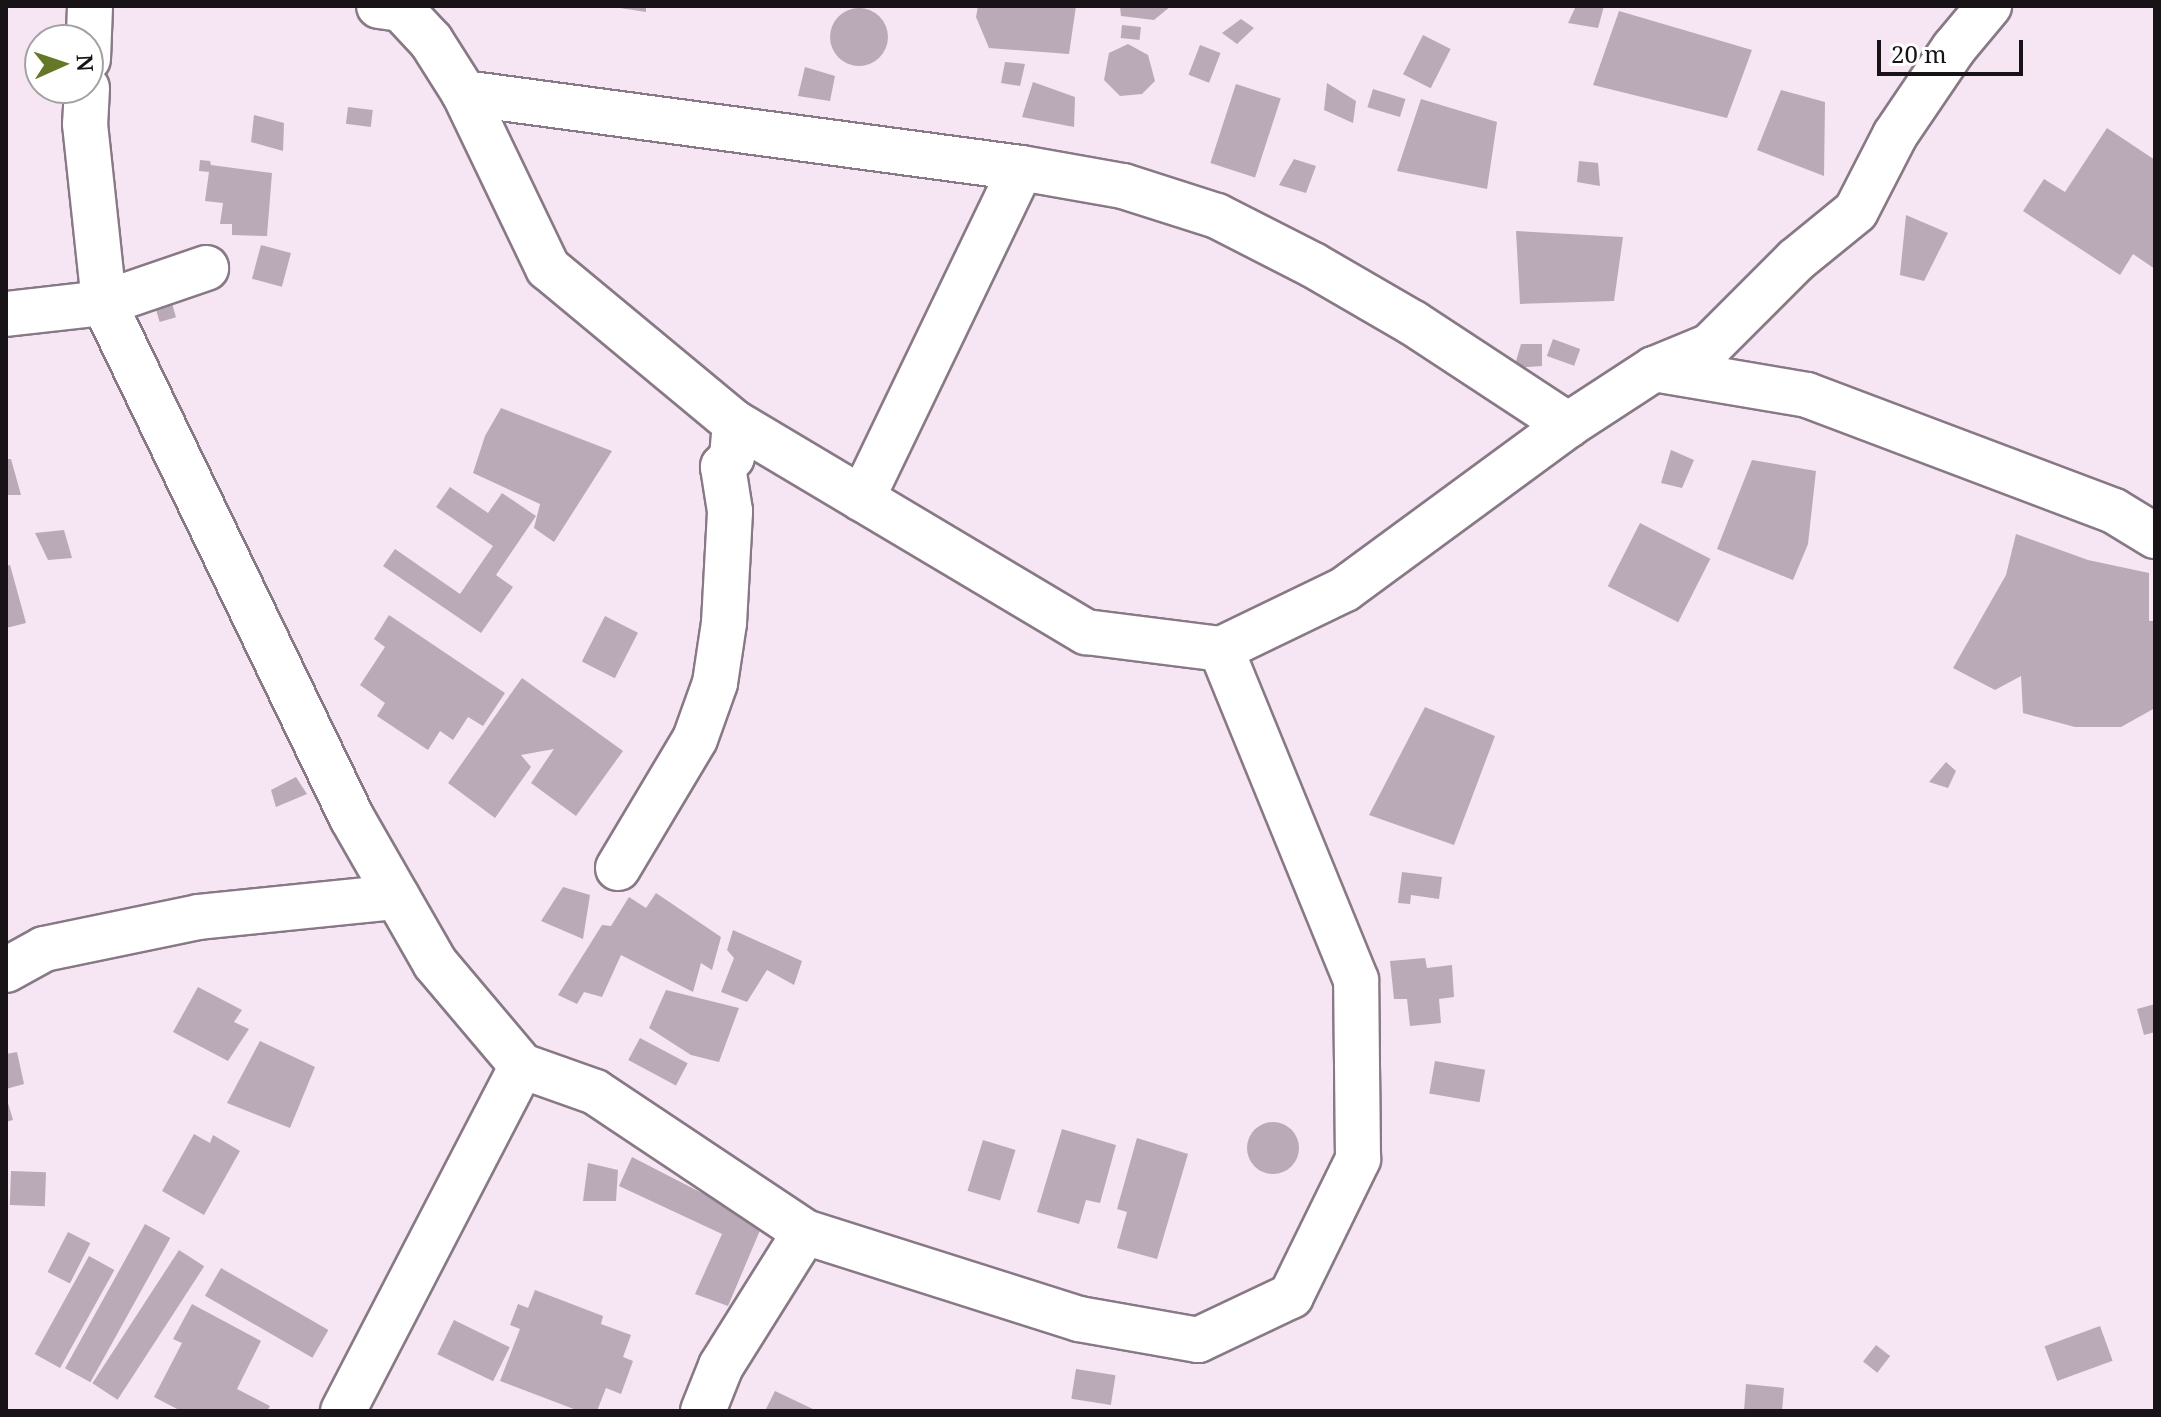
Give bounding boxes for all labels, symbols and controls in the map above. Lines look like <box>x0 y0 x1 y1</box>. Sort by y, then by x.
north arrow <box>24 24 104 104</box>
scale bar <box>1881 24 2027 74</box>
text: 20 m <box>1891 37 1947 70</box>
text: N <box>71 53 101 72</box>

